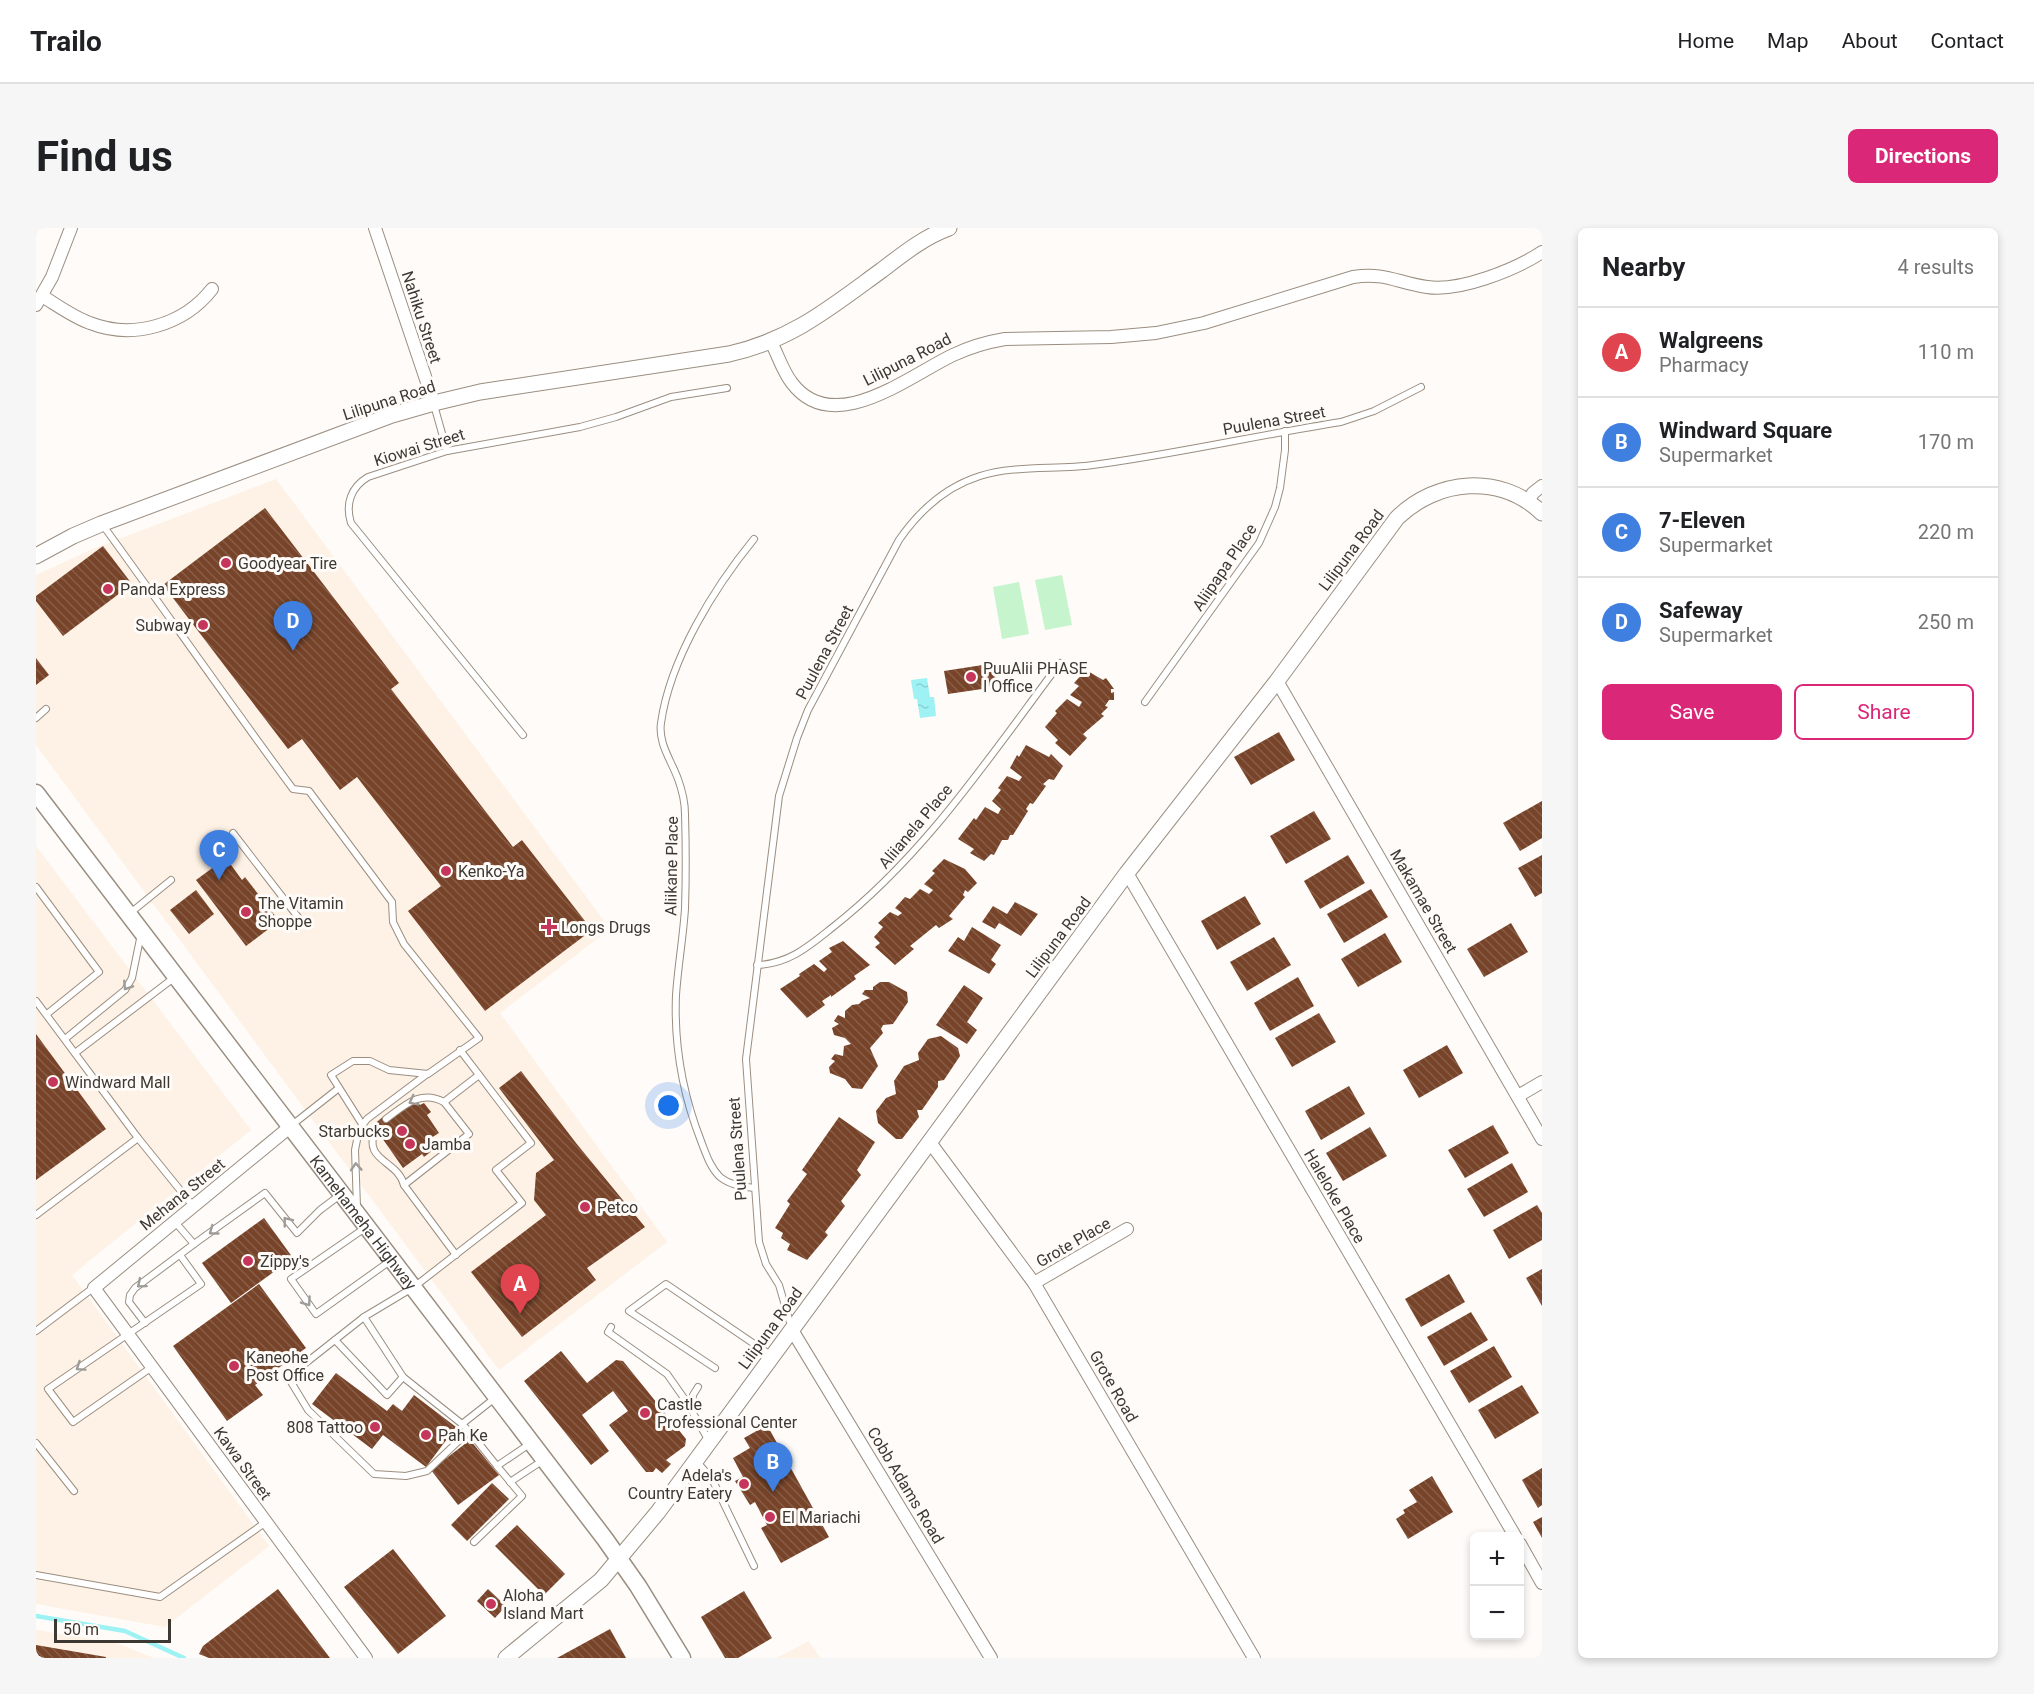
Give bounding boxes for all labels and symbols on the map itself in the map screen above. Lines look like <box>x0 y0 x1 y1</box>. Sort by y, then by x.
street label: Nahiku Street <box>398 269 445 366</box>
street label: Lilipuna Road <box>860 329 954 390</box>
street label: Lilipuna Road <box>340 377 438 424</box>
street label: Puulena Street <box>1221 402 1327 439</box>
street label: Kiowai Street <box>371 425 467 470</box>
street label: Lilipuna Road <box>1315 506 1388 594</box>
street label: Aliipapa Place <box>1188 520 1261 614</box>
place label: Goodyear Tire <box>238 554 337 573</box>
marker: Goodyear Tire <box>219 556 233 570</box>
place label: Panda Express <box>120 580 226 599</box>
marker: Panda Express <box>101 582 115 596</box>
pin: D <box>274 602 312 651</box>
street label: Puulena Street <box>792 602 857 703</box>
place label: Subway <box>136 616 191 635</box>
marker: Subway <box>196 618 210 632</box>
place label: PuuAlii PHASE I Office <box>983 659 1088 696</box>
marker: PuuAlii PHASE I Office <box>964 670 978 684</box>
street label: Aliianela Place <box>875 780 956 872</box>
street label: Aliikane Place <box>661 816 682 916</box>
pin: C <box>200 830 238 880</box>
street label: Makamae Street <box>1386 846 1461 957</box>
place label: Kenko-Ya <box>458 862 525 881</box>
marker: Kenko-Ya <box>439 864 453 878</box>
street label: Lilipuna Road <box>1022 893 1095 981</box>
place label: The Vitamin Shoppe <box>258 894 344 931</box>
marker: The Vitamin Shoppe <box>239 905 253 919</box>
place label: Longs Drugs <box>561 918 651 937</box>
marker: Longs Drugs <box>542 920 556 934</box>
one-way arrow <box>122 980 134 990</box>
place label: Windward Mall <box>65 1073 170 1092</box>
marker: Windward Mall <box>46 1075 60 1089</box>
your location <box>654 1091 683 1120</box>
one-way arrow <box>408 1094 419 1106</box>
street label: Puulena Street <box>724 1097 751 1201</box>
place label: Starbucks <box>319 1122 390 1141</box>
marker: Starbucks <box>395 1124 409 1138</box>
place label: Jamba <box>422 1135 471 1154</box>
marker: Jamba <box>403 1137 417 1151</box>
street label: Haleloke Place <box>1300 1146 1369 1247</box>
street label: Kamehameha Highway <box>306 1152 421 1294</box>
street label: Mehana Street <box>136 1154 229 1234</box>
one-way arrow <box>350 1163 363 1172</box>
place label: Petco <box>597 1198 638 1217</box>
marker: Petco <box>578 1200 592 1214</box>
street label: Grote Place <box>1033 1214 1114 1271</box>
one-way arrow <box>283 1217 294 1228</box>
one-way arrow <box>208 1224 219 1235</box>
place label: Zippy's <box>260 1252 309 1271</box>
marker: Zippy's <box>241 1254 255 1268</box>
pin: A <box>500 1264 540 1314</box>
one-way arrow <box>137 1277 148 1288</box>
street label: Lilipuna Road <box>734 1284 806 1373</box>
one-way arrow <box>300 1296 311 1307</box>
street label: Grote Road <box>1085 1347 1142 1426</box>
place label: Kaneohe Post Office <box>246 1348 324 1385</box>
marker: Kaneohe Post Office <box>227 1359 241 1373</box>
one-way arrow <box>76 1360 86 1372</box>
place label: Castle Professional Center <box>657 1395 798 1432</box>
marker: Castle Professional Center <box>638 1406 652 1420</box>
place label: 808 Tattoo <box>286 1418 363 1437</box>
marker: 808 Tattoo <box>368 1420 382 1434</box>
street label: Kawa Street <box>210 1423 275 1504</box>
street label: Cobb Adams Road <box>863 1424 948 1547</box>
place label: Pah Ke <box>438 1426 488 1445</box>
marker: Pah Ke <box>419 1428 433 1442</box>
pin: B <box>754 1442 792 1492</box>
place label: Adela's Country Eatery <box>628 1466 732 1503</box>
marker: Adela's Country Eatery <box>737 1477 751 1491</box>
place label: El Mariachi <box>782 1508 861 1527</box>
marker: El Mariachi <box>763 1510 777 1524</box>
place label: Aloha Island Mart <box>503 1586 584 1623</box>
marker: Aloha Island Mart <box>484 1597 498 1611</box>
scale bar <box>54 1616 171 1644</box>

